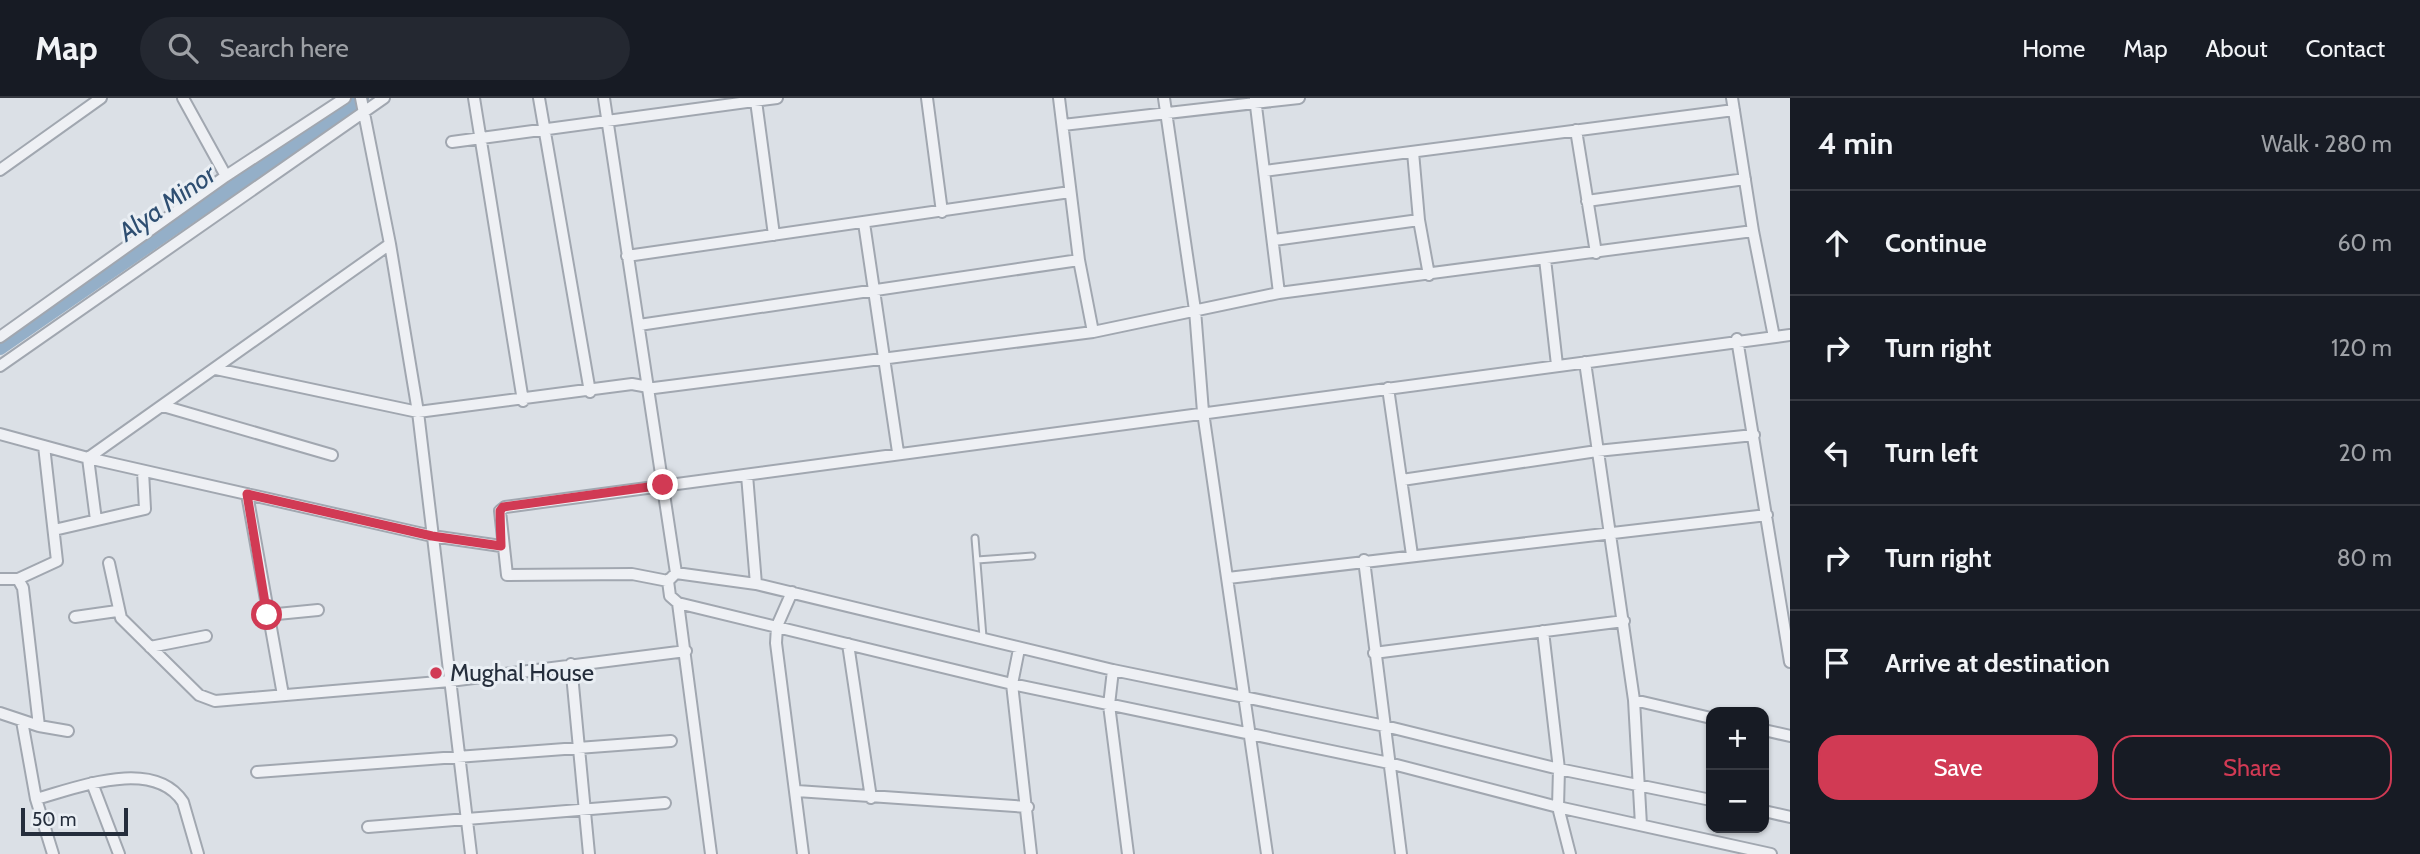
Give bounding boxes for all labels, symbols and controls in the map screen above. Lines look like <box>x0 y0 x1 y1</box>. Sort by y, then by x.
search box <box>140 17 630 80</box>
text: Map <box>35 28 98 68</box>
icon: search <box>164 29 202 67</box>
text: Search here <box>220 32 349 64</box>
text: Home <box>2022 34 2085 63</box>
text: Map <box>2123 34 2168 63</box>
text: About <box>2206 34 2268 63</box>
text: Contact <box>2306 34 2385 63</box>
text: 4 min <box>1818 125 1893 162</box>
text: Walk · 280 m <box>2261 130 2392 158</box>
water label: Alya Minor <box>111 157 223 249</box>
icon: ahead <box>1818 224 1856 262</box>
text: Continue <box>1885 227 1987 259</box>
text: 60 m <box>2338 229 2392 257</box>
icon: right <box>1818 329 1856 367</box>
text: Turn right <box>1885 332 1991 364</box>
text: 120 m <box>2331 334 2392 362</box>
icon: left <box>1818 434 1856 472</box>
text: Turn left <box>1885 437 1978 469</box>
text: 20 m <box>2339 439 2392 467</box>
route end <box>647 469 678 500</box>
icon: right <box>1818 539 1856 577</box>
text: Turn right <box>1885 542 1991 574</box>
text: 80 m <box>2337 544 2392 572</box>
route start <box>251 599 282 630</box>
icon: arrive <box>1818 644 1856 682</box>
text: Arrive at destination <box>1885 647 2110 679</box>
place label: Mughal House <box>450 658 594 687</box>
marker: Mughal House <box>428 665 444 681</box>
map controls <box>1706 707 1769 833</box>
button: + <box>1706 707 1769 770</box>
button: Save <box>1818 735 2098 800</box>
button: Share <box>2112 735 2392 800</box>
button: − <box>1706 770 1769 833</box>
scale bar <box>21 805 128 837</box>
text: 50 m <box>32 808 76 831</box>

